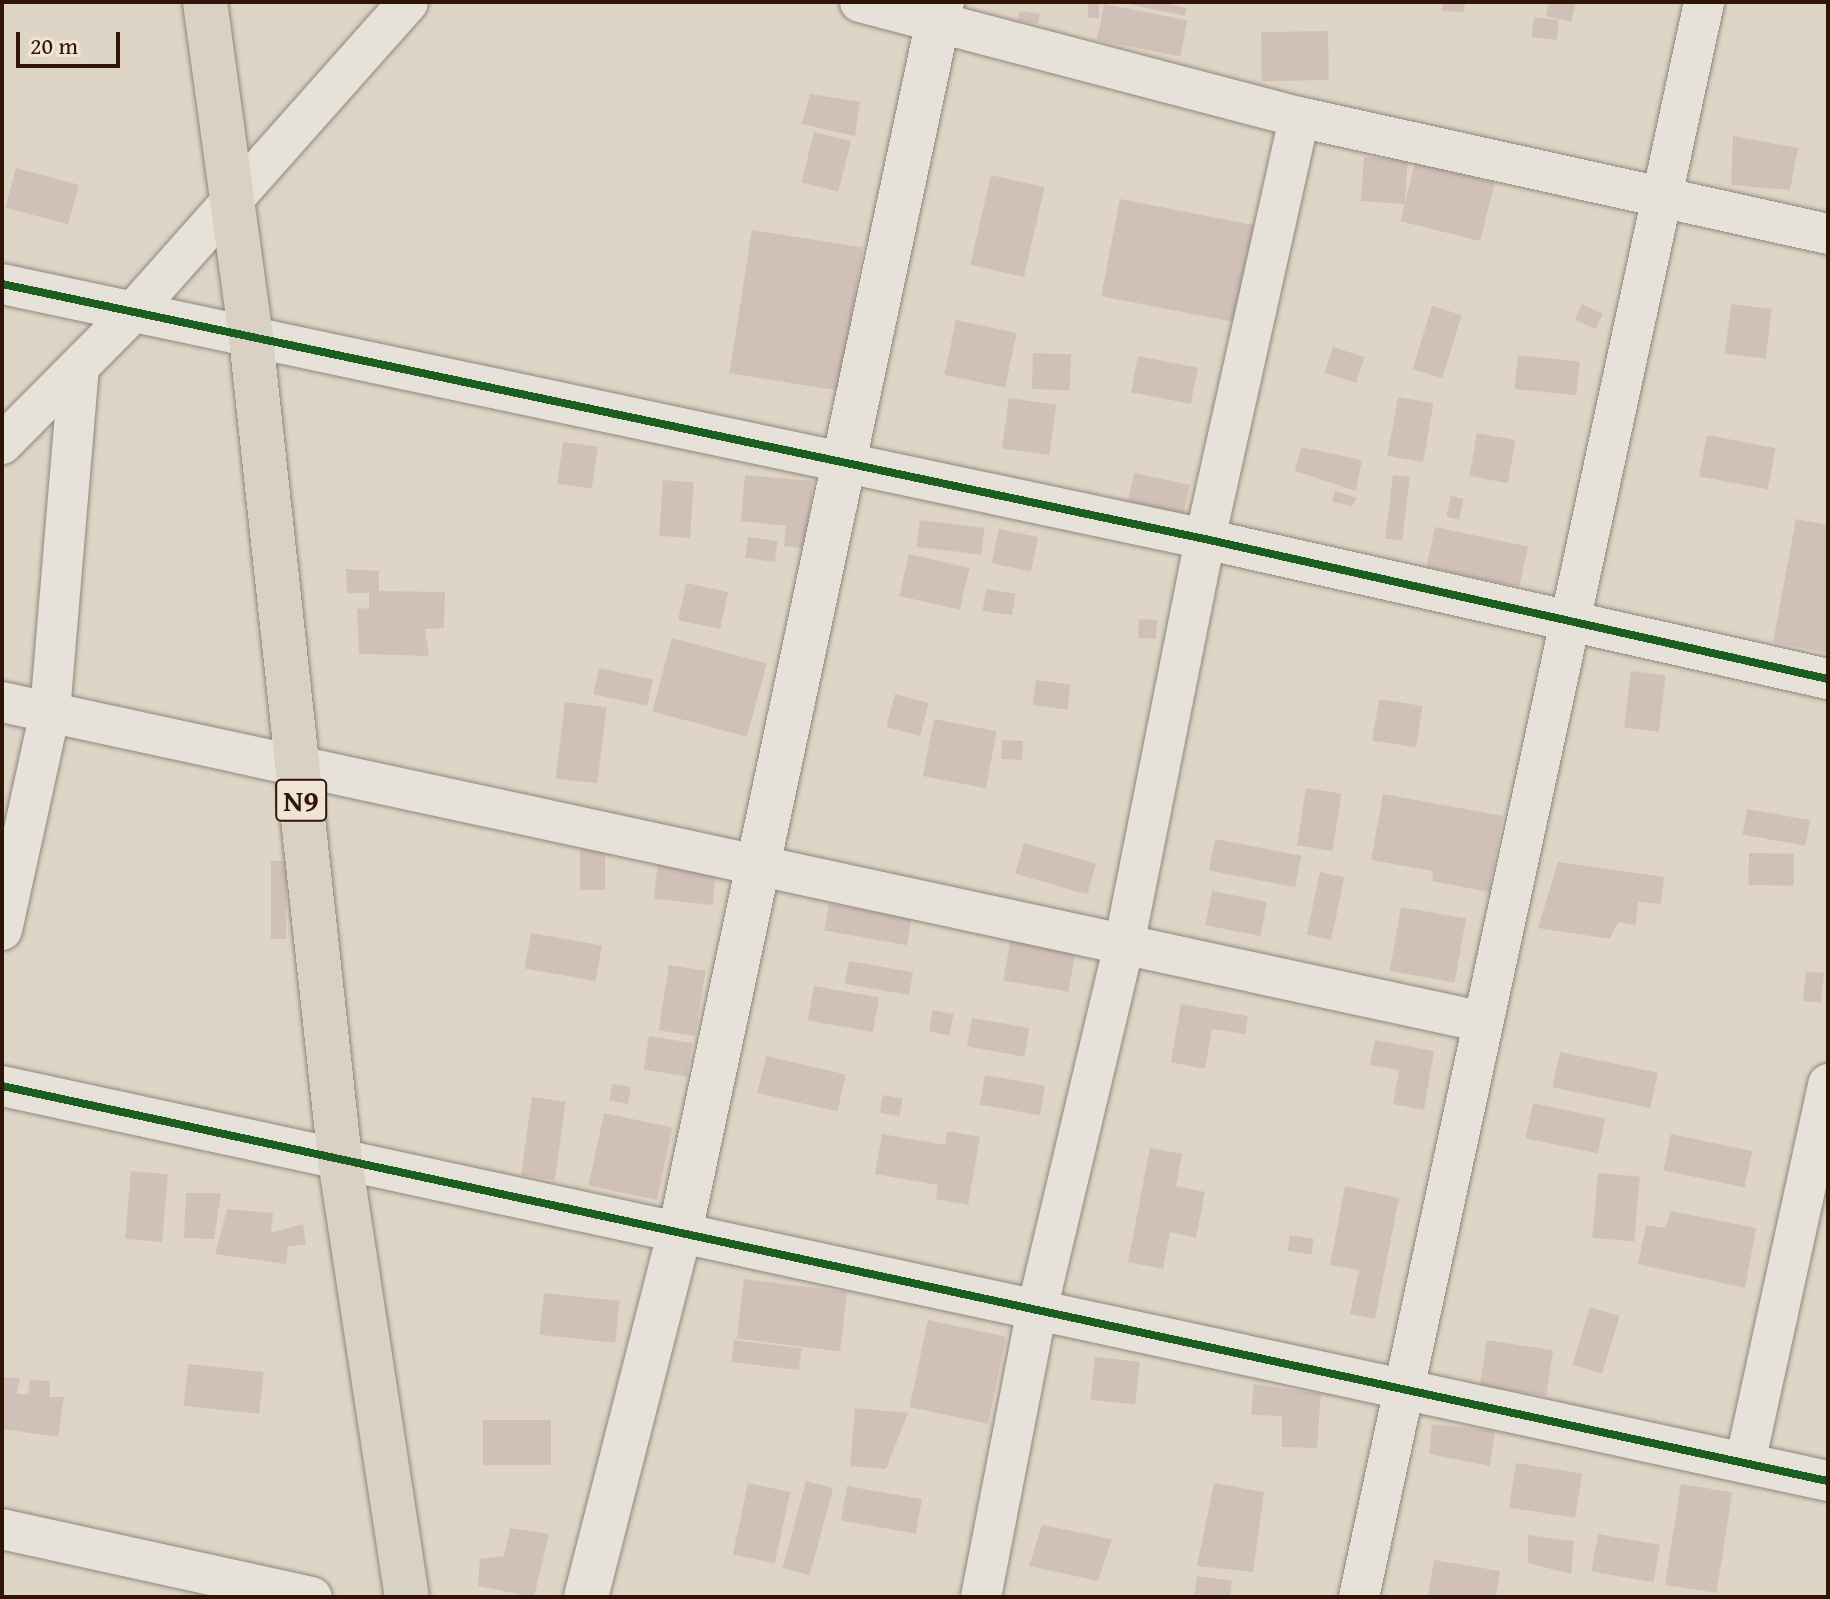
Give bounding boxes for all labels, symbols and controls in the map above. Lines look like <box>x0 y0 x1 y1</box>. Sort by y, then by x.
scale bar <box>20 16 124 66</box>
text: 20 m <box>30 28 78 63</box>
road number: N9 <box>275 774 327 826</box>

